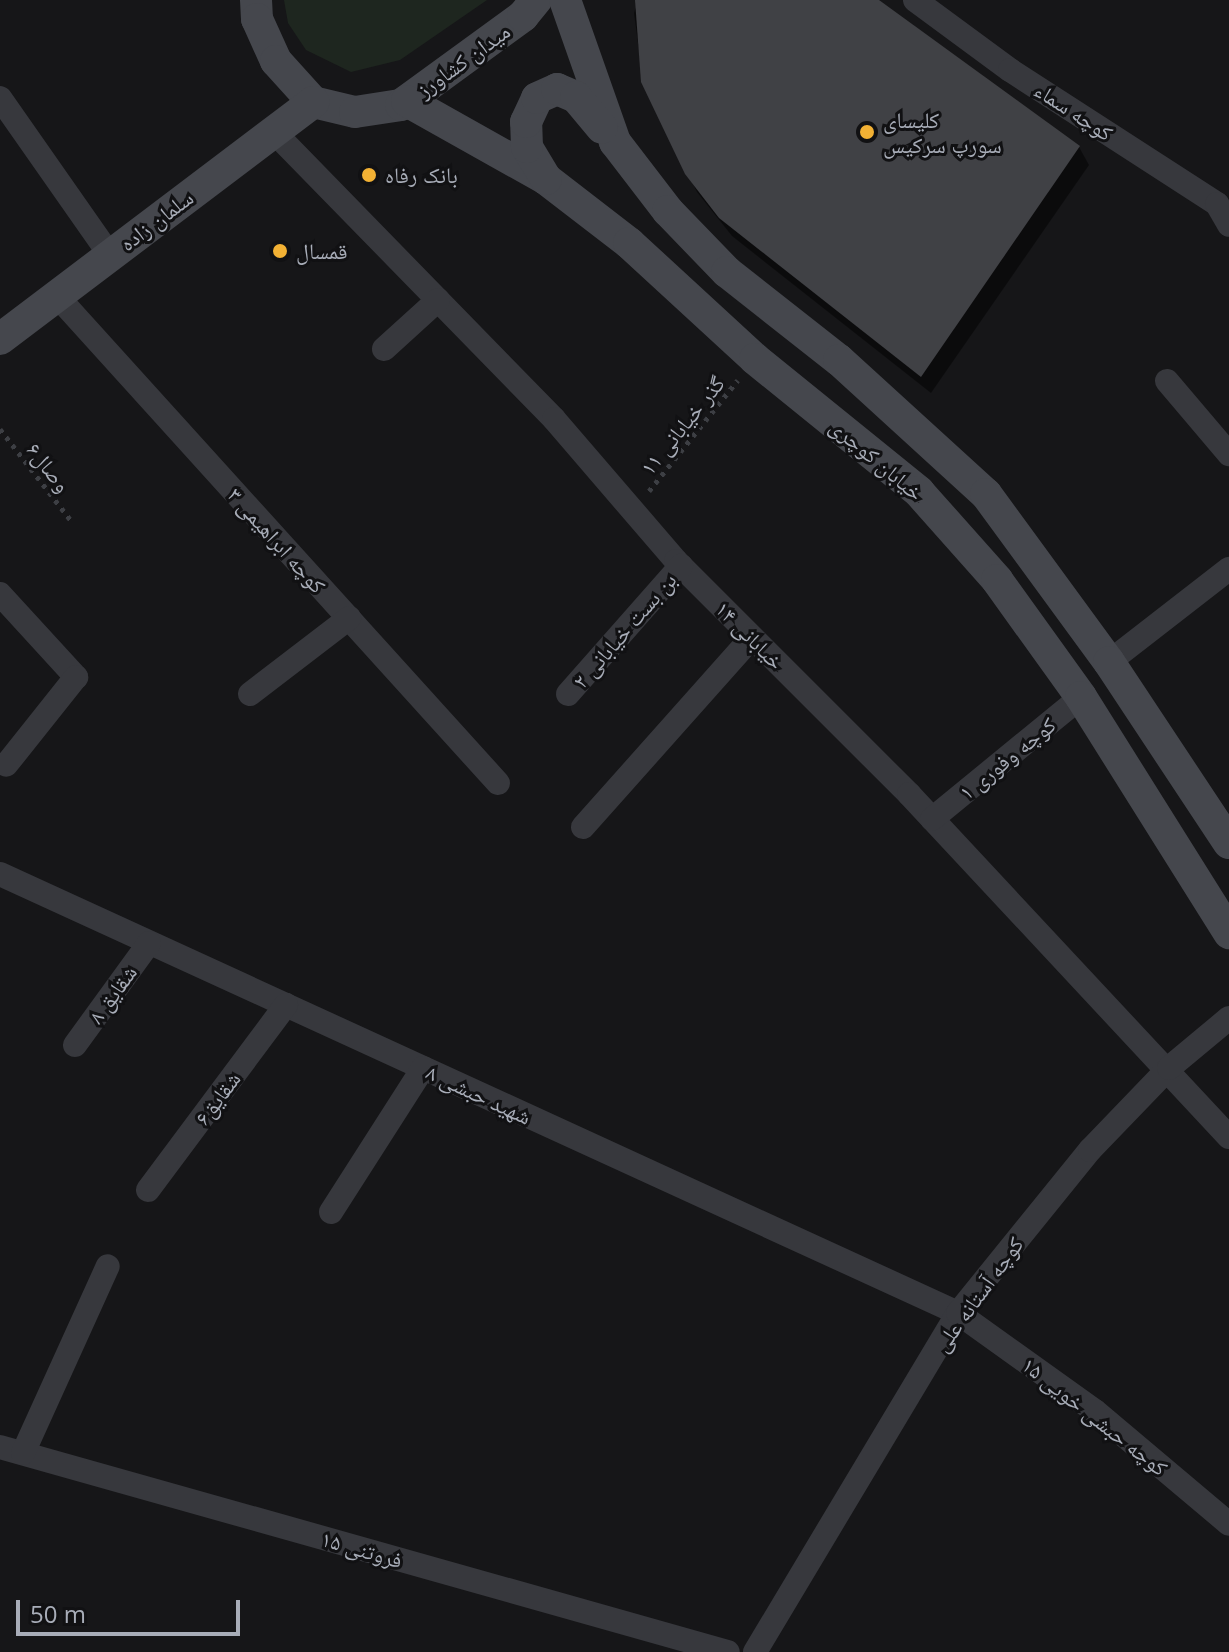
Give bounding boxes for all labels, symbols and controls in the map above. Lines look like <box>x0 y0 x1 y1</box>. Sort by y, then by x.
street label: میدان کشاورز <box>411 17 515 103</box>
street label: کوچه سماء <box>1030 76 1118 146</box>
place label: کلیسای سورپ سرکیس <box>883 106 1002 158</box>
marker: کلیسای سورپ سرکیس <box>858 123 876 141</box>
place label: بانک رفاه <box>385 162 458 188</box>
marker: بانک رفاه <box>360 166 378 184</box>
street label: سلمان زاده <box>114 184 198 256</box>
place label: قمسال <box>296 238 348 264</box>
marker: قمسال <box>271 242 289 260</box>
street label: گذر خیابانی ۱۱ <box>634 370 730 480</box>
street label: خیابان کوچری <box>825 412 929 506</box>
street label: وصال۶ <box>21 437 77 497</box>
street label: کوچه ابراهیمی ۳ <box>223 482 331 598</box>
street label: بن بست خیابانی ۲ <box>567 567 681 693</box>
street label: خیابانی ۱۴ <box>710 595 790 675</box>
street label: کوچه وفوری ۱ <box>953 711 1061 805</box>
street label: شقایق ۸ <box>82 960 142 1028</box>
street label: شهید حبشی ۸ <box>422 1058 536 1130</box>
street label: شقایق۶ <box>188 1066 246 1130</box>
street label: کوچه آستانه علی <box>927 1231 1029 1357</box>
street label: کوچه حبشی خویی ۱۵ <box>1017 1351 1173 1481</box>
street label: فروتنی ۱۵ <box>318 1525 406 1573</box>
scale bar <box>20 1584 244 1634</box>
text: 50 m <box>30 1597 86 1630</box>

